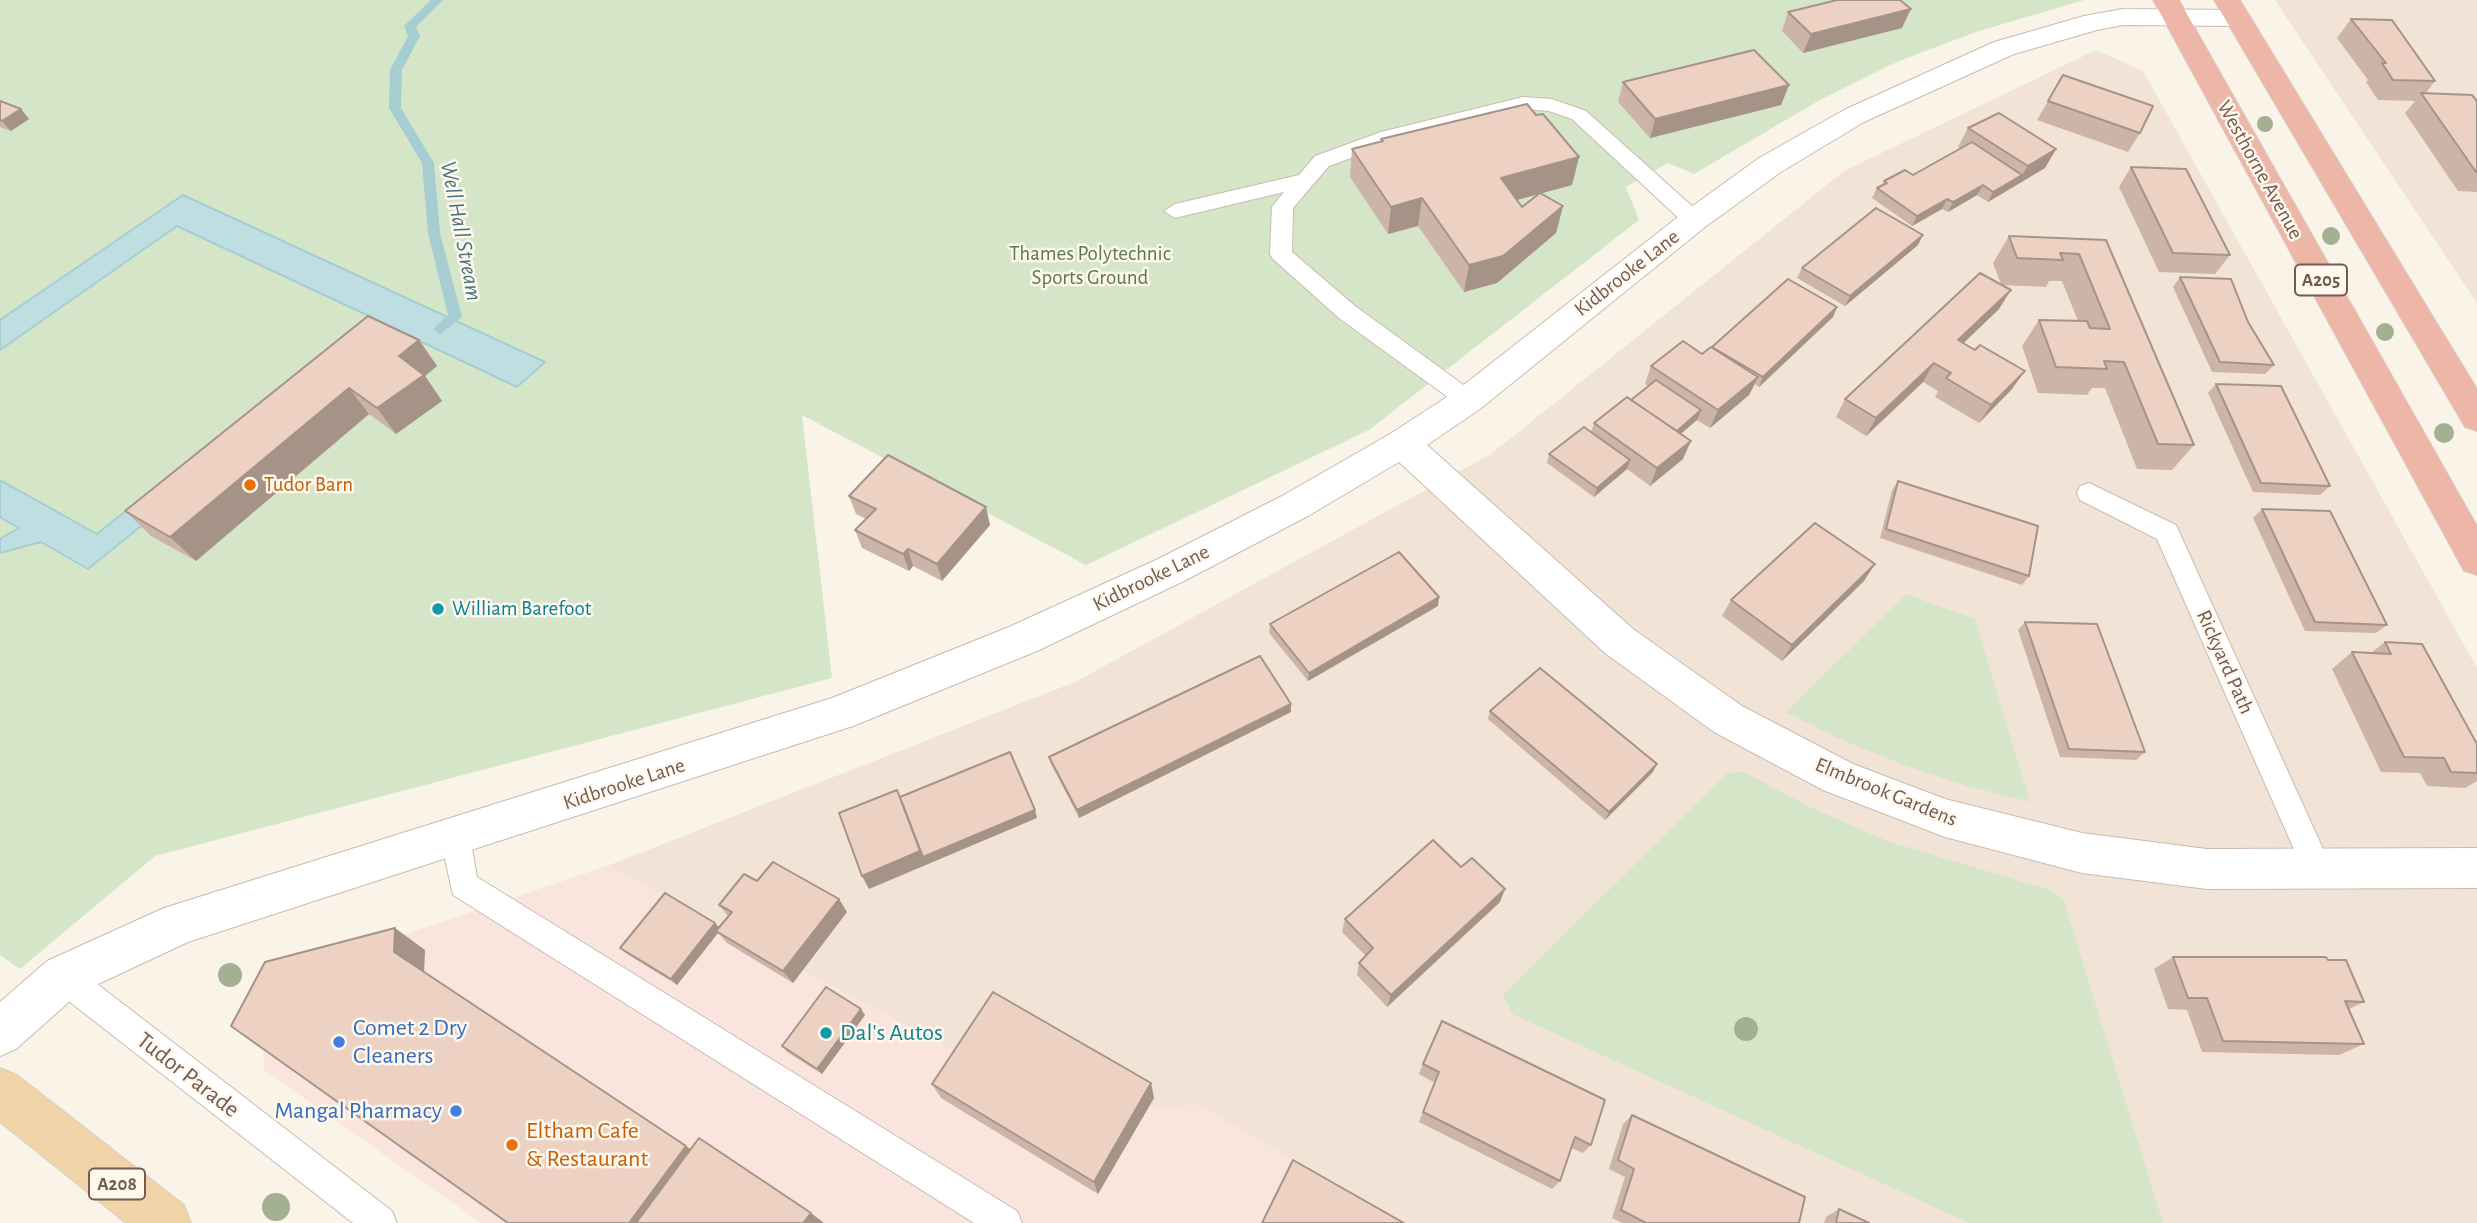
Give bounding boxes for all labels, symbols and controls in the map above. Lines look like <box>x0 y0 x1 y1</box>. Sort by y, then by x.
street label: Westhorne Avenue <box>2211 96 2309 244</box>
water label: Well Hall Stream <box>434 159 488 303</box>
street label: Kidbrooke Lane <box>1569 224 1685 322</box>
park label: Thames Polytechnic Sports Ground <box>1009 241 1171 291</box>
road number: A205 <box>2295 264 2347 296</box>
place label: Tudor Barn <box>264 472 353 498</box>
marker: Tudor Barn <box>242 477 258 493</box>
street label: Kidbrooke Lane <box>1089 539 1213 617</box>
place label: William Barefoot <box>452 596 592 622</box>
marker: William Barefoot <box>430 601 446 617</box>
street label: Rickyard Path <box>2191 606 2259 718</box>
street label: Kidbrooke Lane <box>560 752 688 816</box>
street label: Elmbrook Gardens <box>1811 752 1961 832</box>
place label: Comet 2 Dry Cleaners <box>353 1014 467 1070</box>
place label: Dal's Autos <box>840 1019 943 1047</box>
marker: Dal's Autos <box>818 1025 834 1041</box>
street label: Tudor Parade <box>131 1026 245 1124</box>
marker: Comet 2 Dry Cleaners <box>331 1034 347 1050</box>
place label: Mangal Pharmacy <box>274 1097 442 1125</box>
marker: Mangal Pharmacy <box>448 1103 464 1119</box>
place label: Eltham Cafe & Restaurant <box>526 1117 648 1173</box>
marker: Eltham Cafe & Restaurant <box>504 1137 520 1153</box>
road number: A208 <box>89 1168 145 1200</box>

